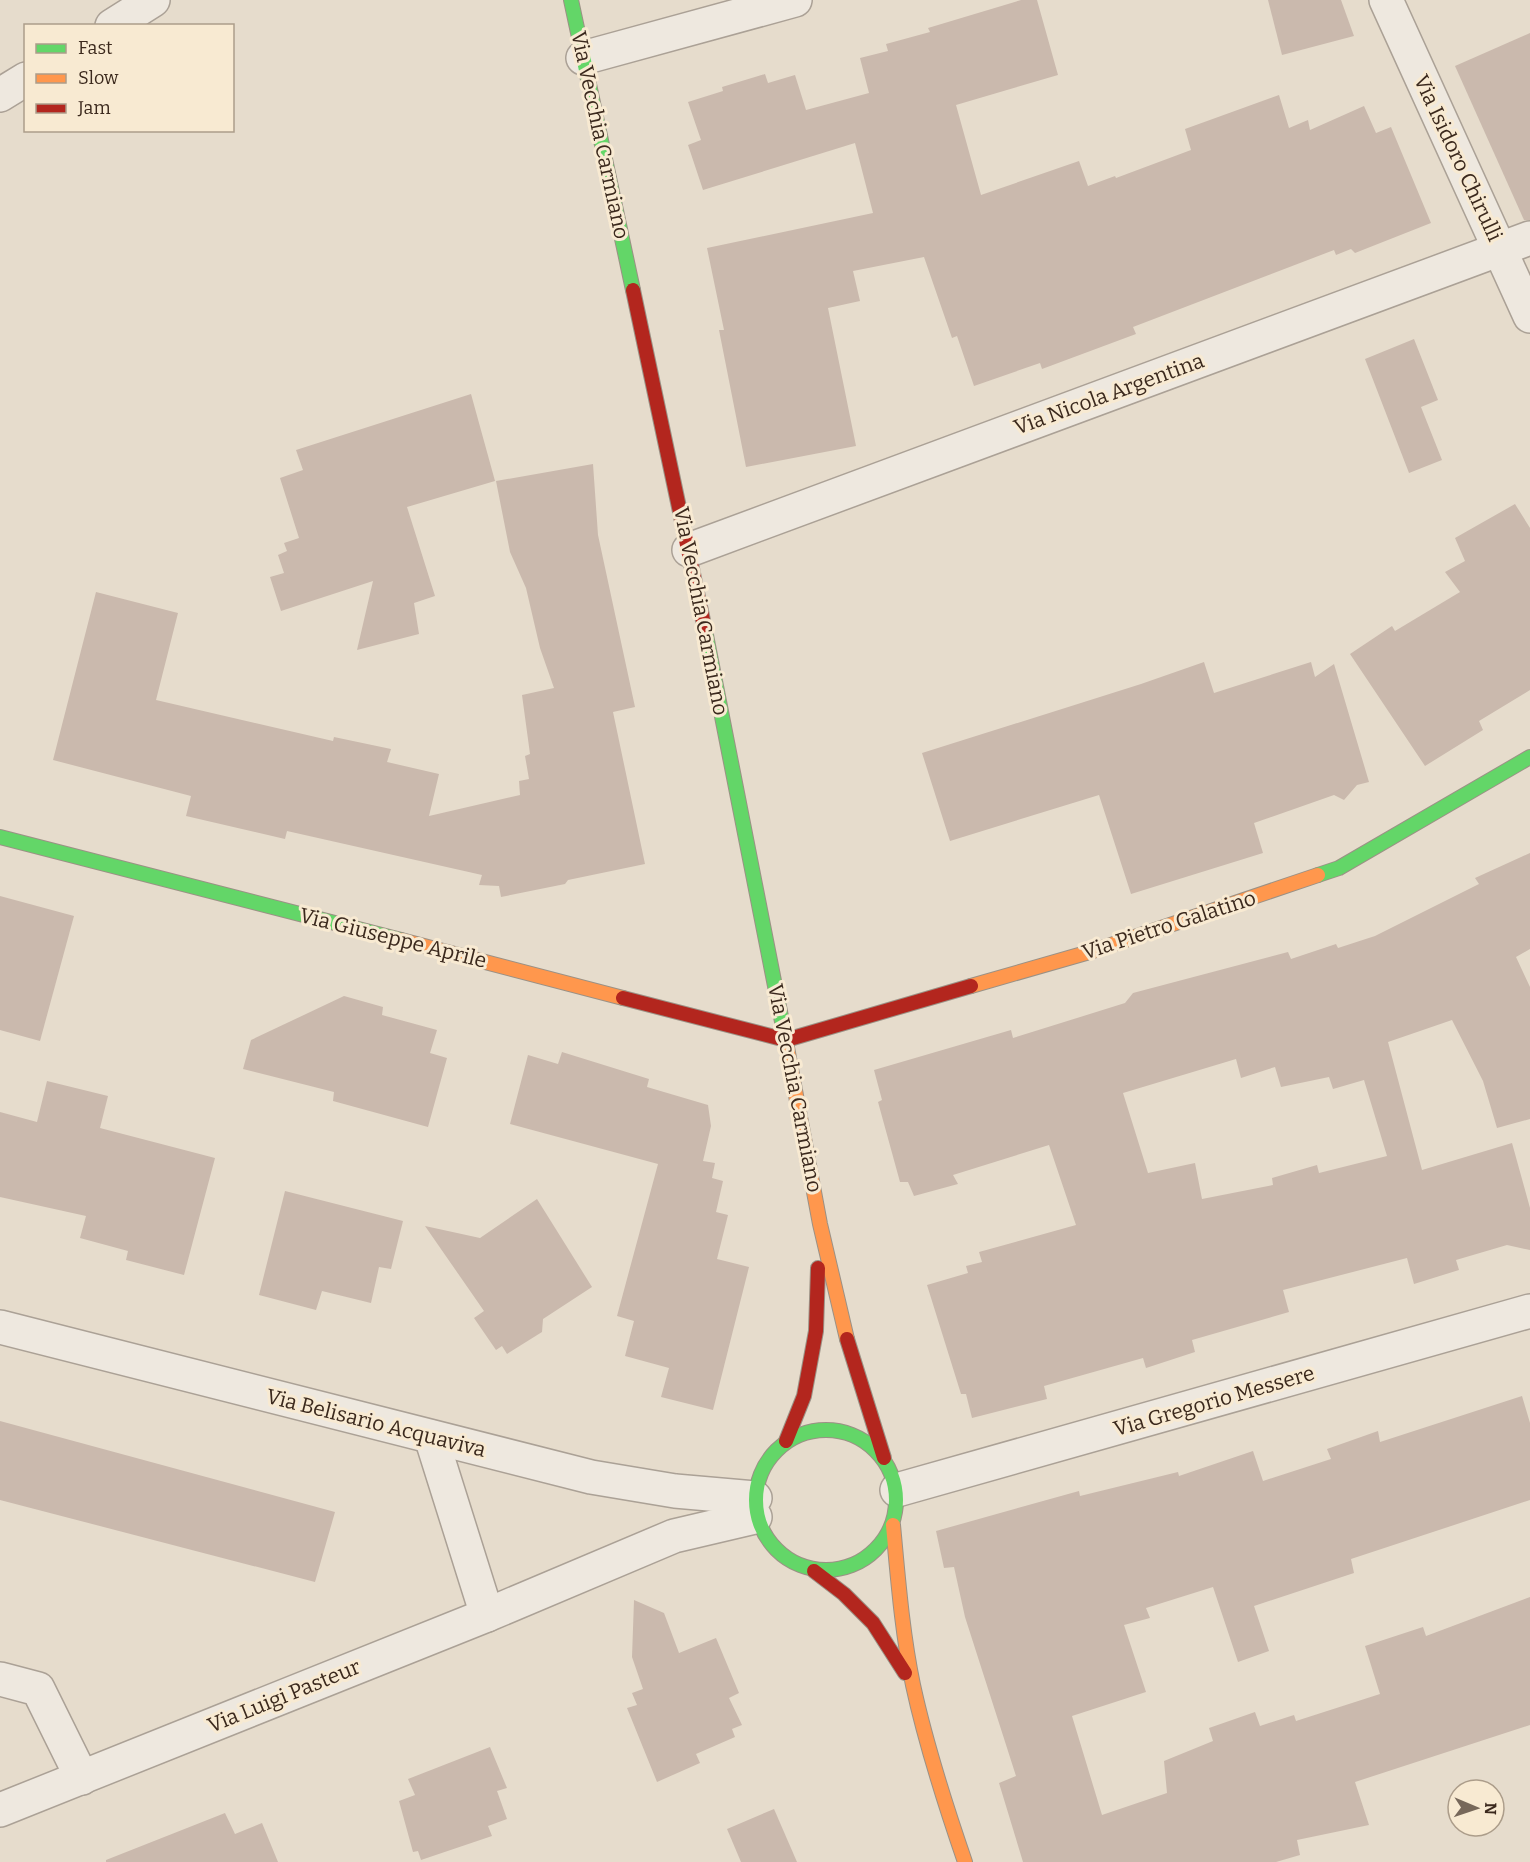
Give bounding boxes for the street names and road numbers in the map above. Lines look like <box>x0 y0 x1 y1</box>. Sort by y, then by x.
street label: Via Vecchia Carmiano <box>565 29 635 241</box>
street label: Via Isidoro Chirulli <box>1408 70 1508 246</box>
street label: Via Nicola Argentina <box>1010 347 1208 440</box>
street label: Via Vecchia Carmiano <box>668 505 734 717</box>
street label: Via Pietro Galatino <box>1079 885 1259 965</box>
street label: Via Giuseppe Aprile <box>297 902 489 974</box>
street label: Via Vecchia Carmiano <box>762 982 828 1194</box>
street label: Via Gregorio Messere <box>1111 1360 1317 1442</box>
street label: Via Belisario Acquaviva <box>264 1383 489 1463</box>
street label: Via Luigi Pasteur <box>204 1654 364 1738</box>

